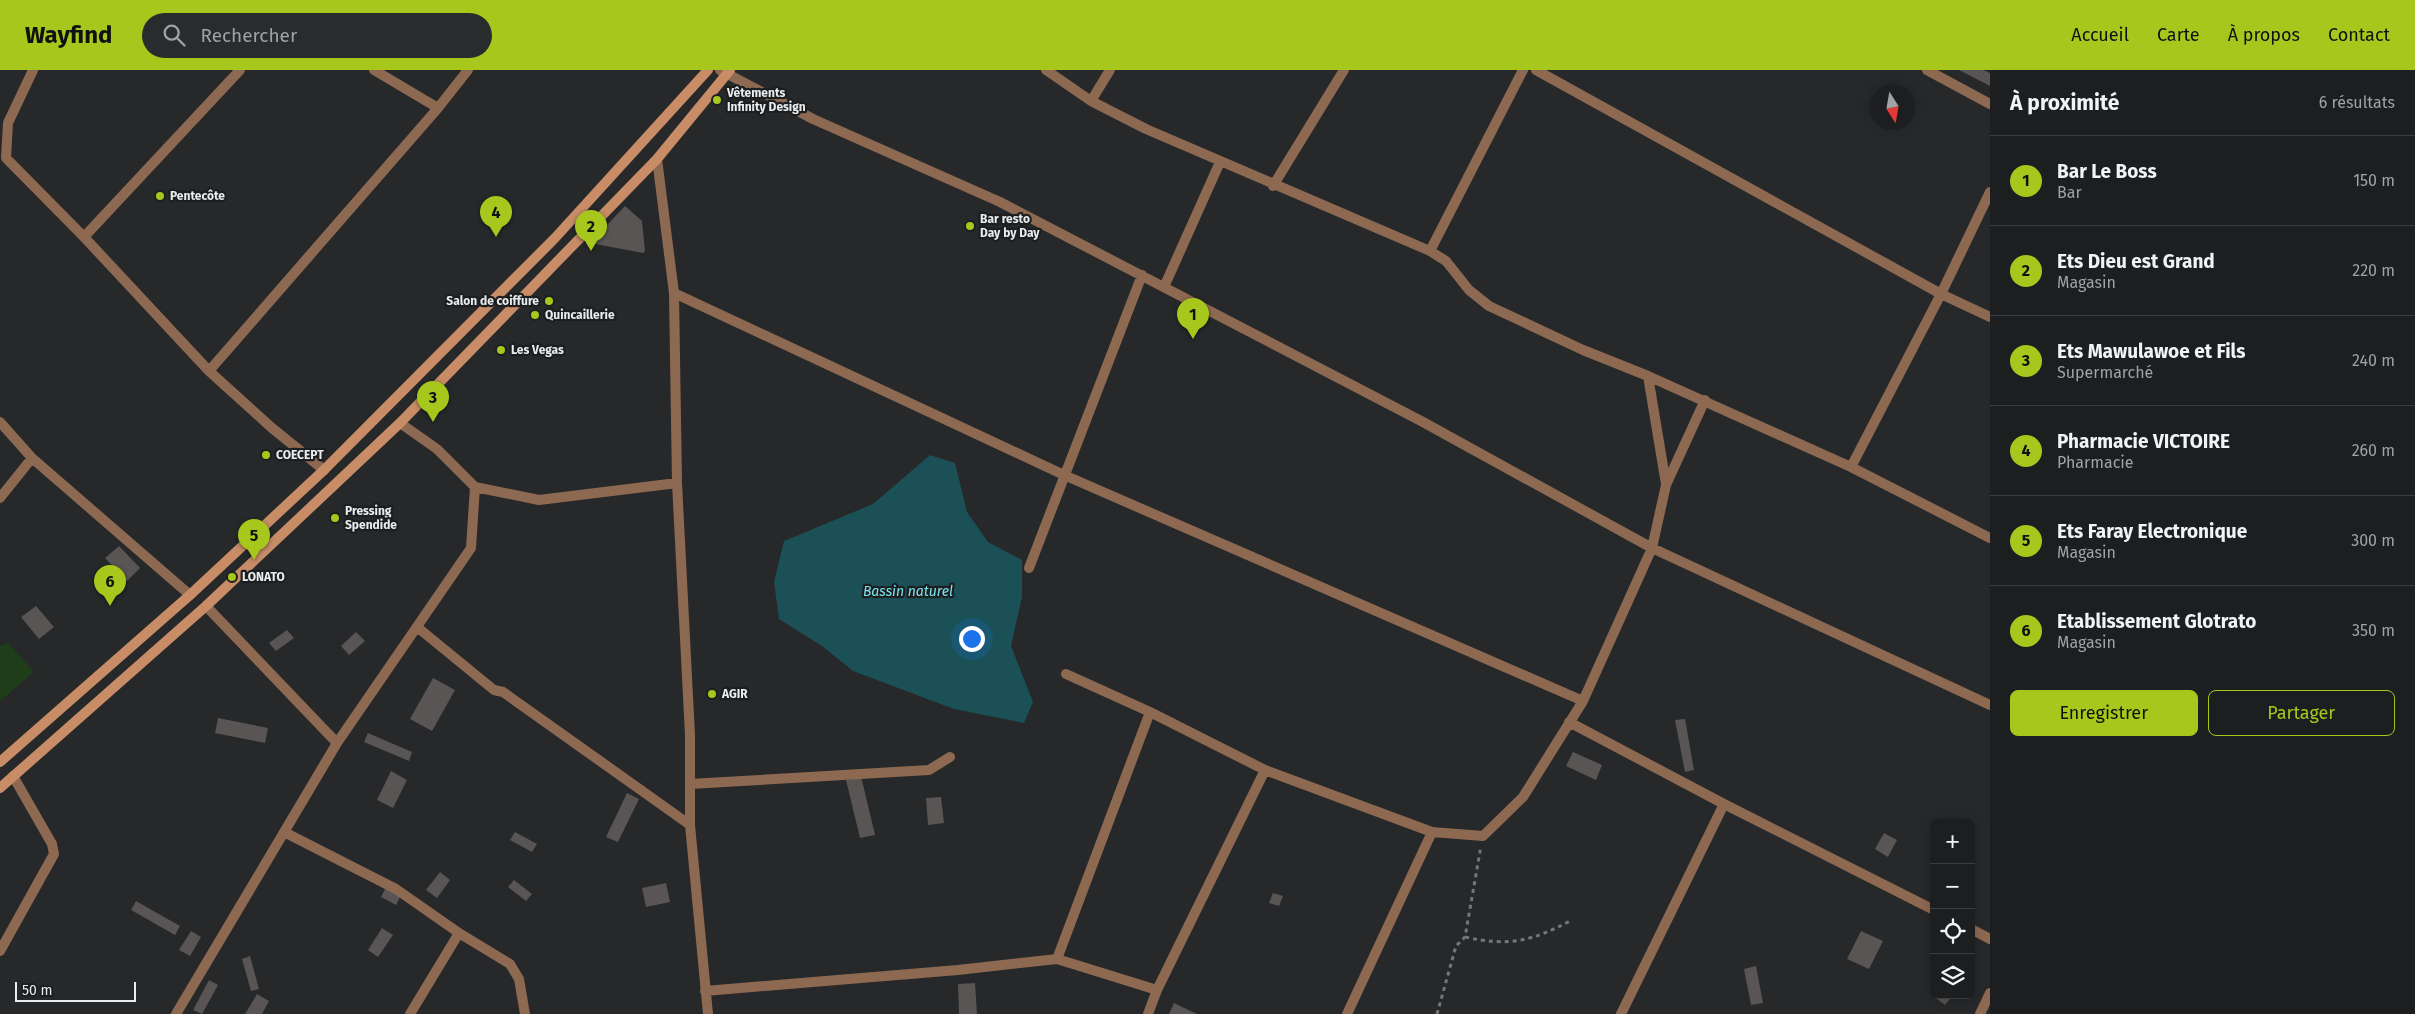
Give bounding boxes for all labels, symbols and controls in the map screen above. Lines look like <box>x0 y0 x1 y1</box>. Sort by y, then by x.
search box <box>142 13 492 58</box>
text: Wayfind <box>25 21 112 49</box>
icon: search <box>160 21 188 49</box>
text: Rechercher <box>200 24 297 47</box>
text: Accueil <box>2071 24 2129 46</box>
text: Carte <box>2157 24 2200 46</box>
text: À propos <box>2228 24 2300 46</box>
text: Contact <box>2328 24 2390 46</box>
north arrow <box>1870 85 1915 130</box>
place label: Vêtements Infinity Design <box>726 86 806 114</box>
text: À proximité <box>2010 90 2119 116</box>
text: 6 résultats <box>2319 93 2395 112</box>
marker: Vêtements Infinity Design <box>711 94 723 106</box>
text: Bar Le Boss <box>2057 160 2157 183</box>
text: 1 <box>2022 171 2030 190</box>
text: 150 m <box>2353 171 2395 190</box>
text: Bar <box>2057 183 2082 202</box>
place label: Pentecôte <box>170 189 225 203</box>
marker: Pentecôte <box>154 190 166 202</box>
pin: 4 <box>480 196 512 237</box>
pin: 2 <box>575 210 607 251</box>
place label: Bar resto Day by Day <box>980 212 1040 240</box>
marker: Bar resto Day by Day <box>964 220 976 232</box>
text: Ets Dieu est Grand <box>2057 250 2215 273</box>
text: 2 <box>2022 261 2030 280</box>
text: 220 m <box>2352 261 2395 280</box>
text: Magasin <box>2057 273 2116 292</box>
place label: Salon de coiffure <box>446 294 539 308</box>
marker: Salon de coiffure <box>543 295 555 307</box>
pin: 1 <box>1177 298 1209 339</box>
place label: Quincaillerie <box>545 308 615 322</box>
marker: Quincaillerie <box>529 309 541 321</box>
text: Ets Mawulawoe et Fils <box>2057 340 2245 363</box>
place label: Les Vegas <box>511 343 564 357</box>
marker: Les Vegas <box>495 344 507 356</box>
text: 3 <box>2022 351 2030 370</box>
text: 240 m <box>2352 351 2395 370</box>
text: Supermarché <box>2057 363 2153 382</box>
pin: 3 <box>417 381 449 422</box>
text: Pharmacie VICTOIRE <box>2057 430 2230 453</box>
text: 4 <box>2021 441 2031 460</box>
text: 260 m <box>2352 441 2395 460</box>
place label: COECEPT <box>276 448 324 462</box>
marker: COECEPT <box>260 449 272 461</box>
text: Pharmacie <box>2057 453 2134 472</box>
place label: Pressing Spendide <box>345 504 397 532</box>
marker: Pressing Spendide <box>329 512 341 524</box>
pin: 5 <box>238 519 270 560</box>
text: Ets Faray Electronique <box>2057 520 2247 543</box>
text: 5 <box>2022 531 2030 550</box>
text: 300 m <box>2351 531 2395 550</box>
text: Magasin <box>2057 543 2116 562</box>
pin: 6 <box>94 565 126 606</box>
place label: LONATO <box>242 570 285 584</box>
marker: LONATO <box>226 571 238 583</box>
water label: Bassin naturel <box>863 583 953 600</box>
text: Etablissement Glotrato <box>2057 610 2256 633</box>
text: 6 <box>2021 621 2031 640</box>
text: 350 m <box>2352 621 2395 640</box>
your location <box>959 626 985 652</box>
text: Magasin <box>2057 633 2116 652</box>
place label: AGIR <box>721 687 748 701</box>
marker: AGIR <box>706 688 718 700</box>
button: Enregistrer <box>2010 690 2198 736</box>
button: Partager <box>2208 690 2395 736</box>
map controls <box>1930 819 1975 999</box>
button: + <box>1930 819 1975 864</box>
button: − <box>1930 864 1975 909</box>
button: locate <box>1930 909 1975 954</box>
button: layers <box>1930 954 1975 999</box>
scale bar <box>15 979 136 1002</box>
text: 50 m <box>22 982 53 999</box>

